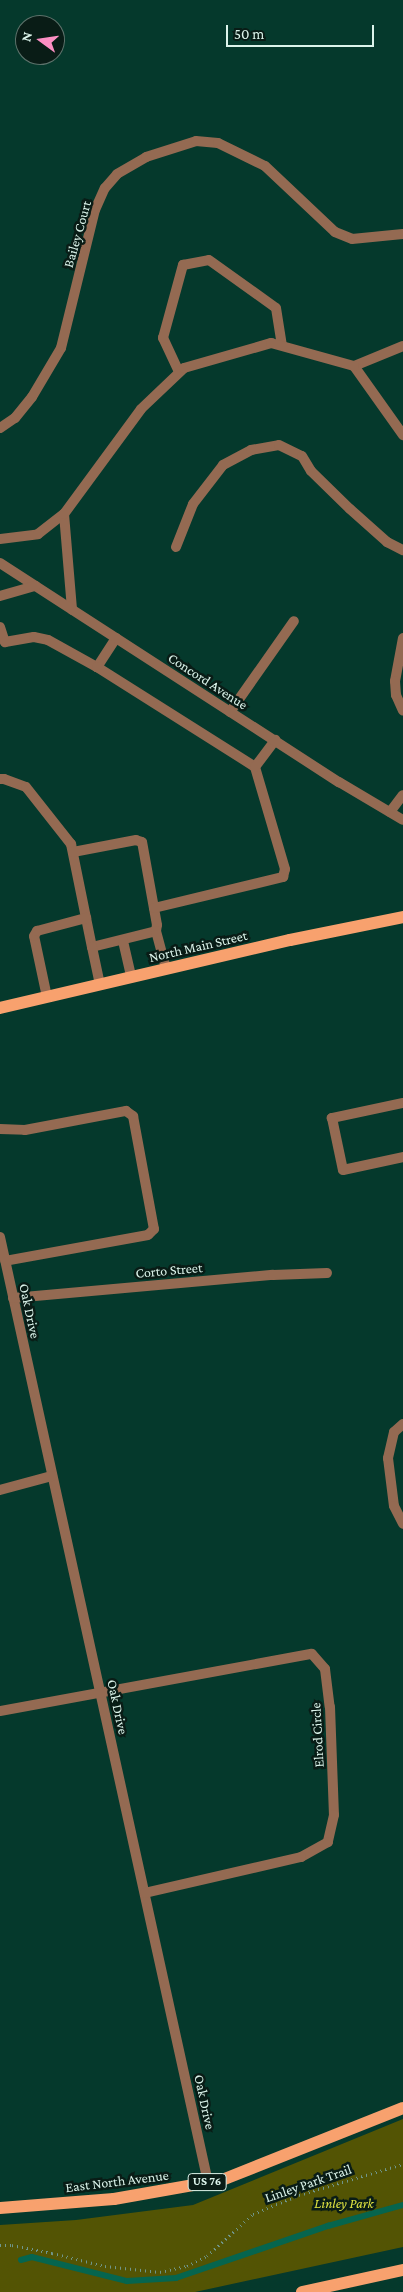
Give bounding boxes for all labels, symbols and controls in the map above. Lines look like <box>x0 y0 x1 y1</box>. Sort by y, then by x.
north arrow <box>15 15 65 65</box>
scale bar <box>228 15 376 47</box>
text: 50 m <box>234 26 264 42</box>
text: N <box>17 30 35 43</box>
street label: Bailey Court <box>59 199 95 269</box>
street label: Concord Avenue <box>165 649 251 713</box>
street label: North Main Street <box>147 927 249 965</box>
street label: Corto Street <box>135 1259 203 1281</box>
street label: Oak Drive <box>16 1282 44 1340</box>
street label: Oak Drive <box>104 1678 132 1736</box>
street label: Elrod Circle <box>307 1702 327 1768</box>
street label: Oak Drive <box>191 2073 219 2131</box>
street label: Linley Park Trail <box>262 2160 354 2206</box>
street label: East North Avenue <box>64 2166 170 2196</box>
road number: US 76 <box>187 2172 227 2192</box>
park label: Linley Park <box>314 2195 374 2211</box>

